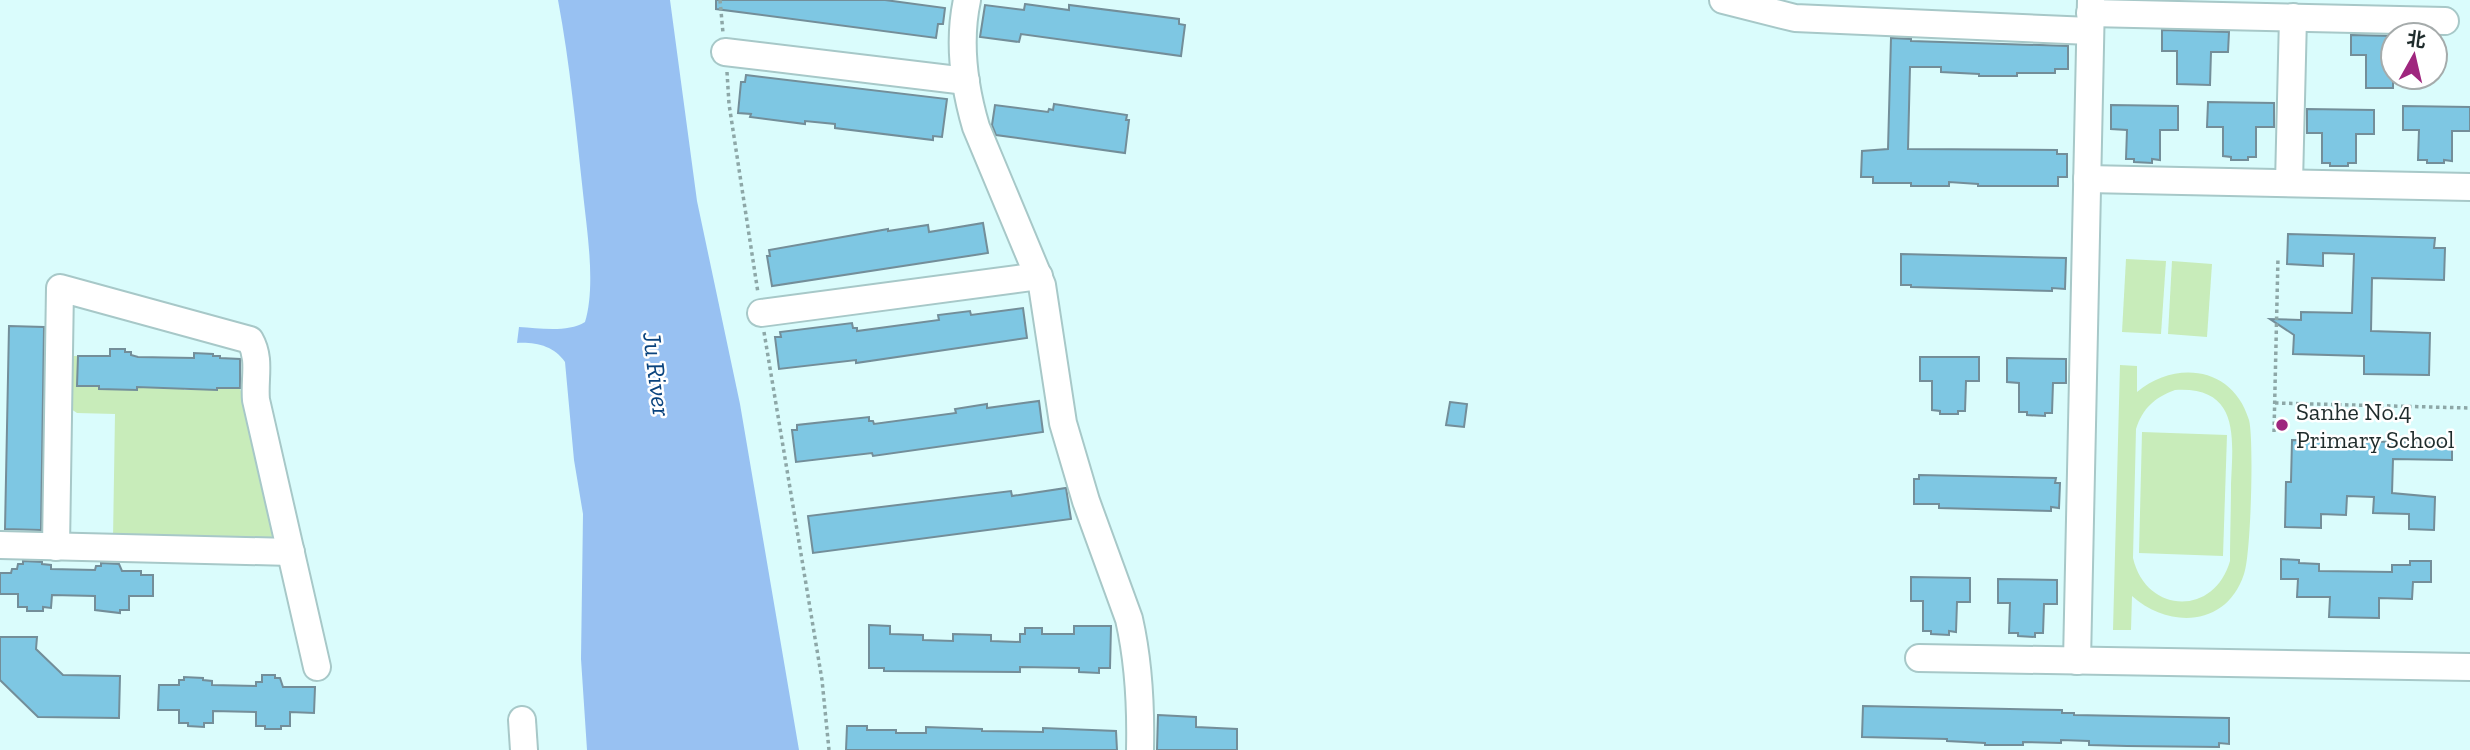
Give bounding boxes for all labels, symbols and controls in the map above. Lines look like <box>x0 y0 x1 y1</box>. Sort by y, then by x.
north arrow <box>2379 21 2449 91</box>
text: 北 <box>2405 27 2427 52</box>
water label: Ju River <box>636 329 678 418</box>
place label: Sanhe No.4 Primary School <box>2296 397 2454 454</box>
marker: Sanhe No.4 Primary School <box>2274 417 2290 433</box>

